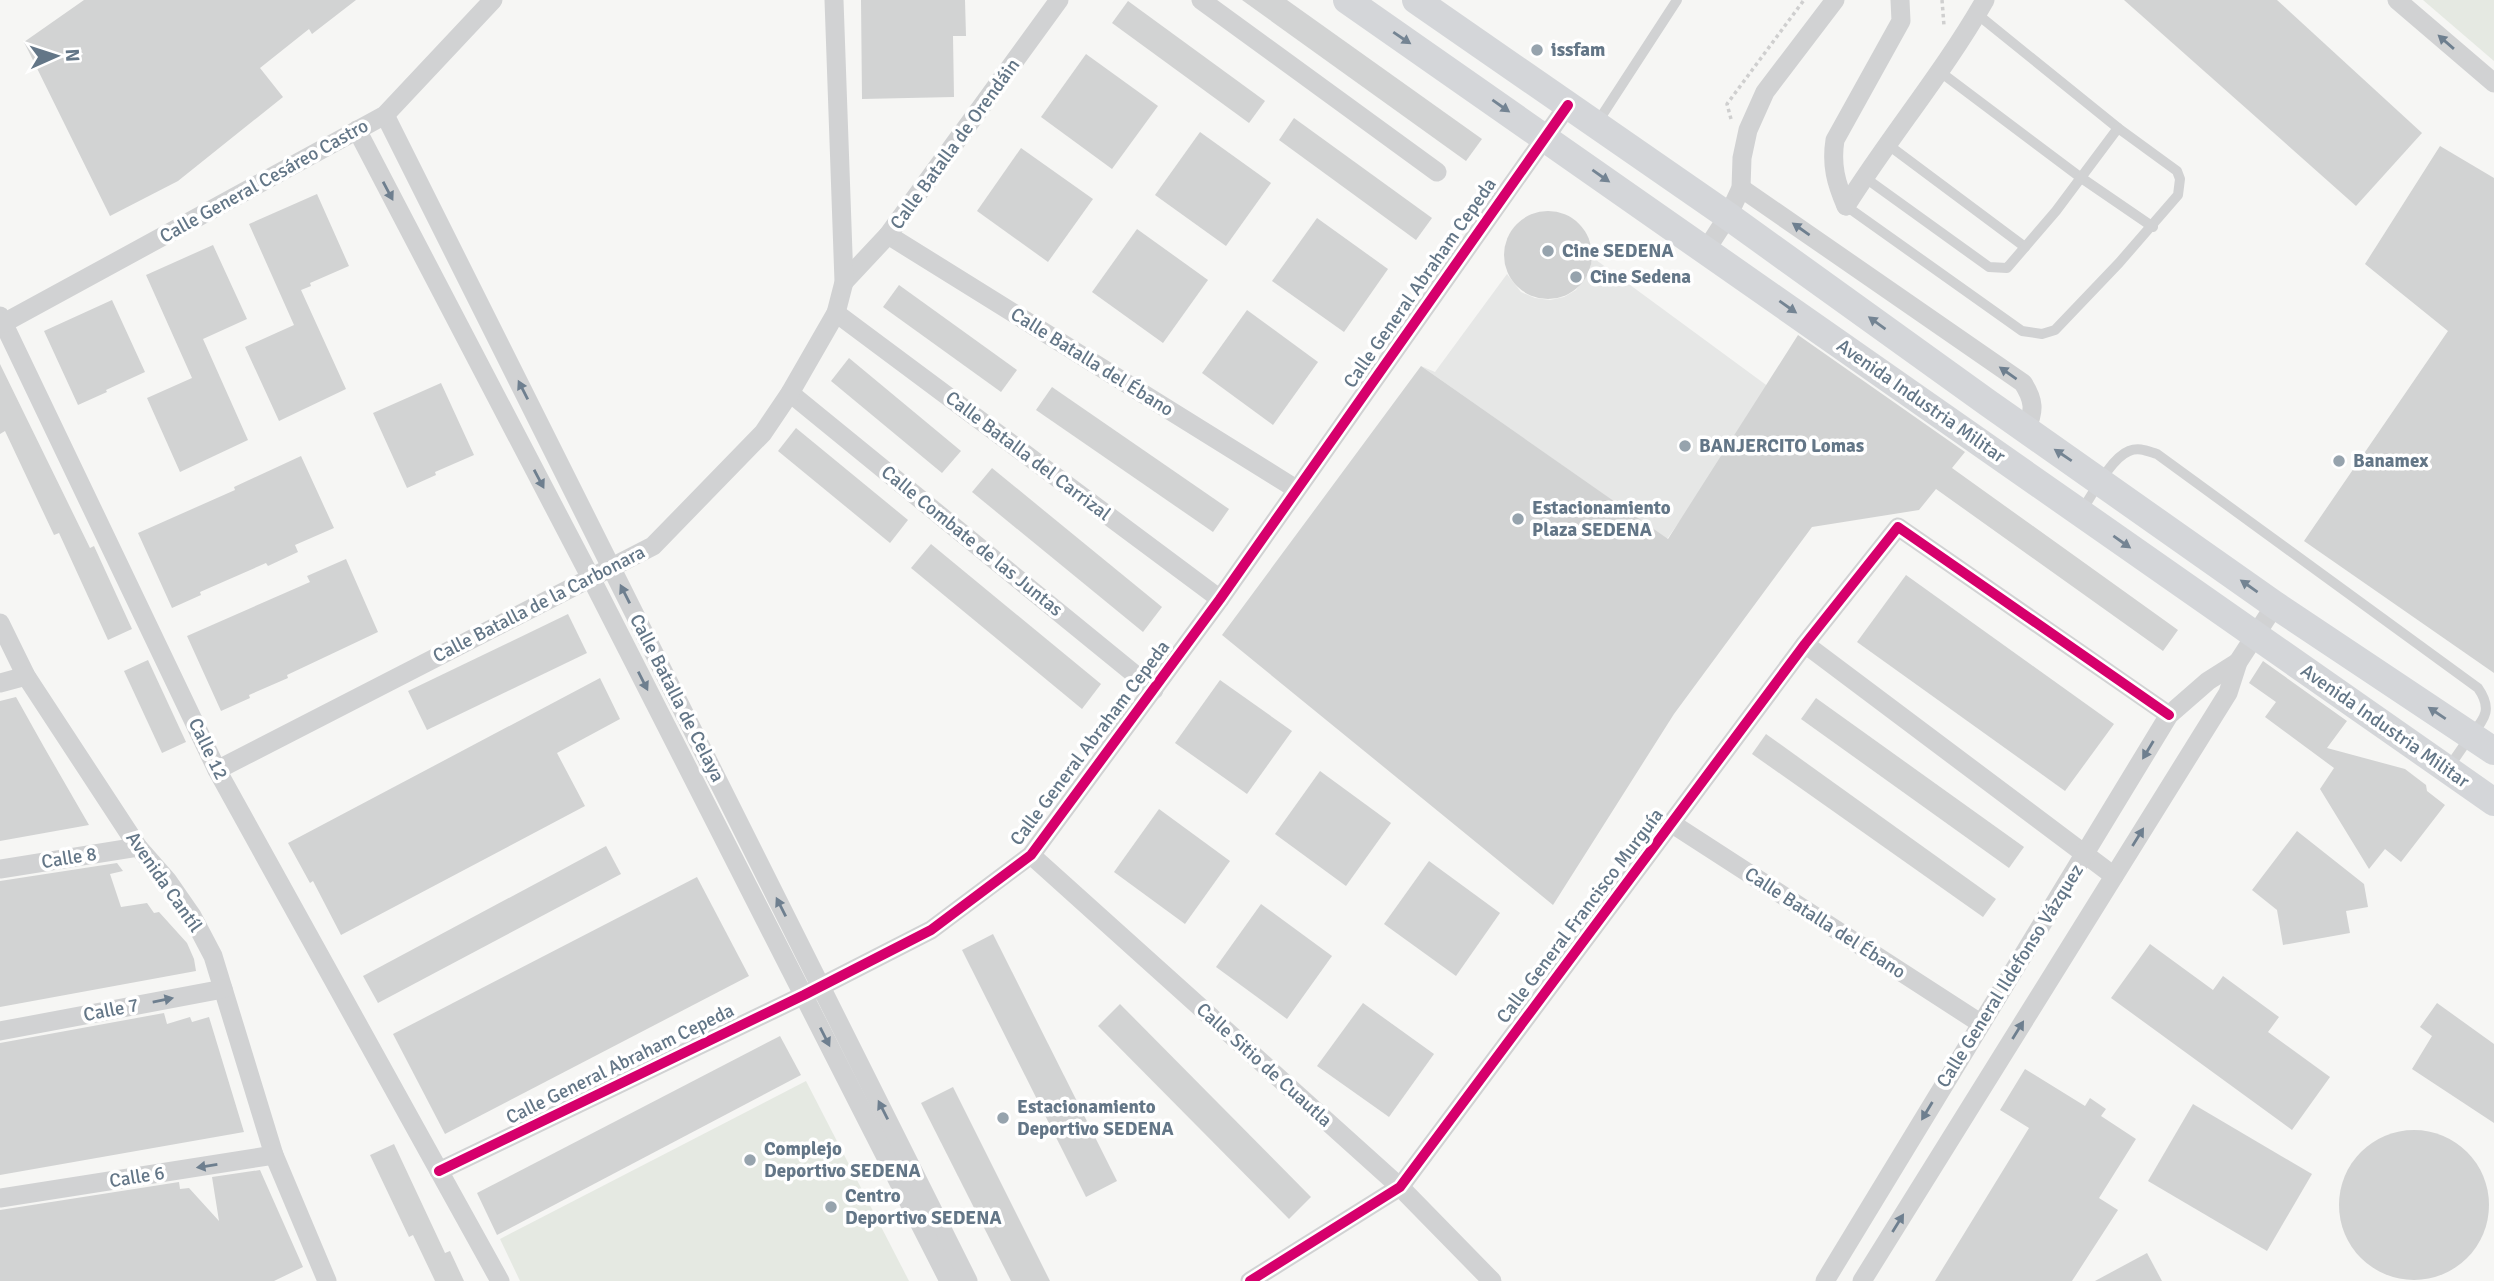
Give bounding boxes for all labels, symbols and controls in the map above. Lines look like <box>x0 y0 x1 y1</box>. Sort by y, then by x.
north arrow <box>21 21 91 91</box>
one-way arrow <box>1393 31 1411 45</box>
one-way arrow <box>2437 35 2454 50</box>
place label: issfam <box>1551 38 1605 62</box>
marker: issfam <box>1529 42 1545 58</box>
text: N <box>60 48 84 62</box>
street label: Calle Batalla de Orendáin <box>885 54 1025 234</box>
one-way arrow <box>1492 99 1510 113</box>
street label: Calle General Cesáreo Castro <box>156 114 373 248</box>
one-way arrow <box>1592 169 1610 183</box>
street label: Calle General Abraham Cepeda <box>1338 173 1502 393</box>
one-way arrow <box>383 181 394 201</box>
one-way arrow <box>1792 222 1810 236</box>
place label: Cine SEDENA <box>1562 239 1674 263</box>
marker: Cine SEDENA <box>1540 243 1556 259</box>
place label: Cine Sedena <box>1590 265 1691 289</box>
marker: Cine Sedena <box>1568 269 1584 285</box>
one-way arrow <box>1779 300 1797 314</box>
street label: Calle Batalla del Ébano <box>1006 302 1178 422</box>
one-way arrow <box>1868 316 1886 330</box>
street label: Avenida Industria Militar <box>1832 334 2010 468</box>
one-way arrow <box>1999 366 2017 380</box>
one-way arrow <box>518 380 529 400</box>
street label: Calle Batalla del Carrizal <box>941 386 1115 526</box>
place label: BANJERCITO Lomas <box>1699 434 1864 458</box>
marker: BANJERCITO Lomas <box>1677 438 1693 454</box>
one-way arrow <box>2054 448 2072 462</box>
place label: Banamex <box>2353 449 2429 473</box>
marker: Banamex <box>2331 453 2347 469</box>
street label: Calle Combate de las Juntas <box>876 460 1068 622</box>
one-way arrow <box>533 469 545 489</box>
place label: Estacionamiento Plaza SEDENA <box>1532 496 1671 542</box>
marker: Estacionamiento Plaza SEDENA <box>1510 511 1526 527</box>
one-way arrow <box>2113 534 2131 548</box>
street label: Calle Batalla de la Carbonara <box>429 540 649 668</box>
one-way arrow <box>2240 579 2258 593</box>
one-way arrow <box>619 584 630 604</box>
street label: Calle Batalla de Celaya <box>624 610 730 786</box>
street label: Calle General Abraham Cepeda <box>1005 636 1175 850</box>
street label: Avenida Industria Militar <box>2296 659 2474 793</box>
one-way arrow <box>637 672 649 692</box>
one-way arrow <box>2427 707 2447 720</box>
street label: Calle 12 <box>183 714 233 784</box>
one-way arrow <box>2142 740 2154 760</box>
street label: Calle General Francisco Murguía <box>1491 804 1669 1028</box>
street label: Avenida Cantíl <box>120 827 208 937</box>
one-way arrow <box>2131 827 2144 846</box>
street label: Calle 8 <box>40 842 98 874</box>
street label: Calle General Ildefonso Vázquez <box>1931 860 2089 1092</box>
street label: Calle Batalla del Ébano <box>1740 862 1910 984</box>
one-way arrow <box>776 897 787 917</box>
street label: Calle 7 <box>81 993 141 1027</box>
one-way arrow <box>152 994 174 1005</box>
street label: Calle General Abraham Cepeda <box>502 998 738 1130</box>
street label: Calle Sitio de Cuautla <box>1191 998 1337 1132</box>
one-way arrow <box>2011 1020 2024 1040</box>
one-way arrow <box>819 1027 831 1047</box>
place label: Estacionamiento Deportivo SEDENA <box>1017 1095 1174 1141</box>
one-way arrow <box>878 1100 889 1120</box>
one-way arrow <box>1921 1102 1933 1121</box>
marker: Estacionamiento Deportivo SEDENA <box>995 1110 1011 1126</box>
place label: Complejo Deportivo SEDENA <box>764 1137 921 1183</box>
marker: Complejo Deportivo SEDENA <box>742 1152 758 1168</box>
street label: Calle 6 <box>108 1161 166 1193</box>
one-way arrow <box>196 1161 218 1172</box>
place label: Centro Deportivo SEDENA <box>845 1184 1002 1230</box>
marker: Centro Deportivo SEDENA <box>823 1199 839 1215</box>
one-way arrow <box>1891 1213 1904 1233</box>

